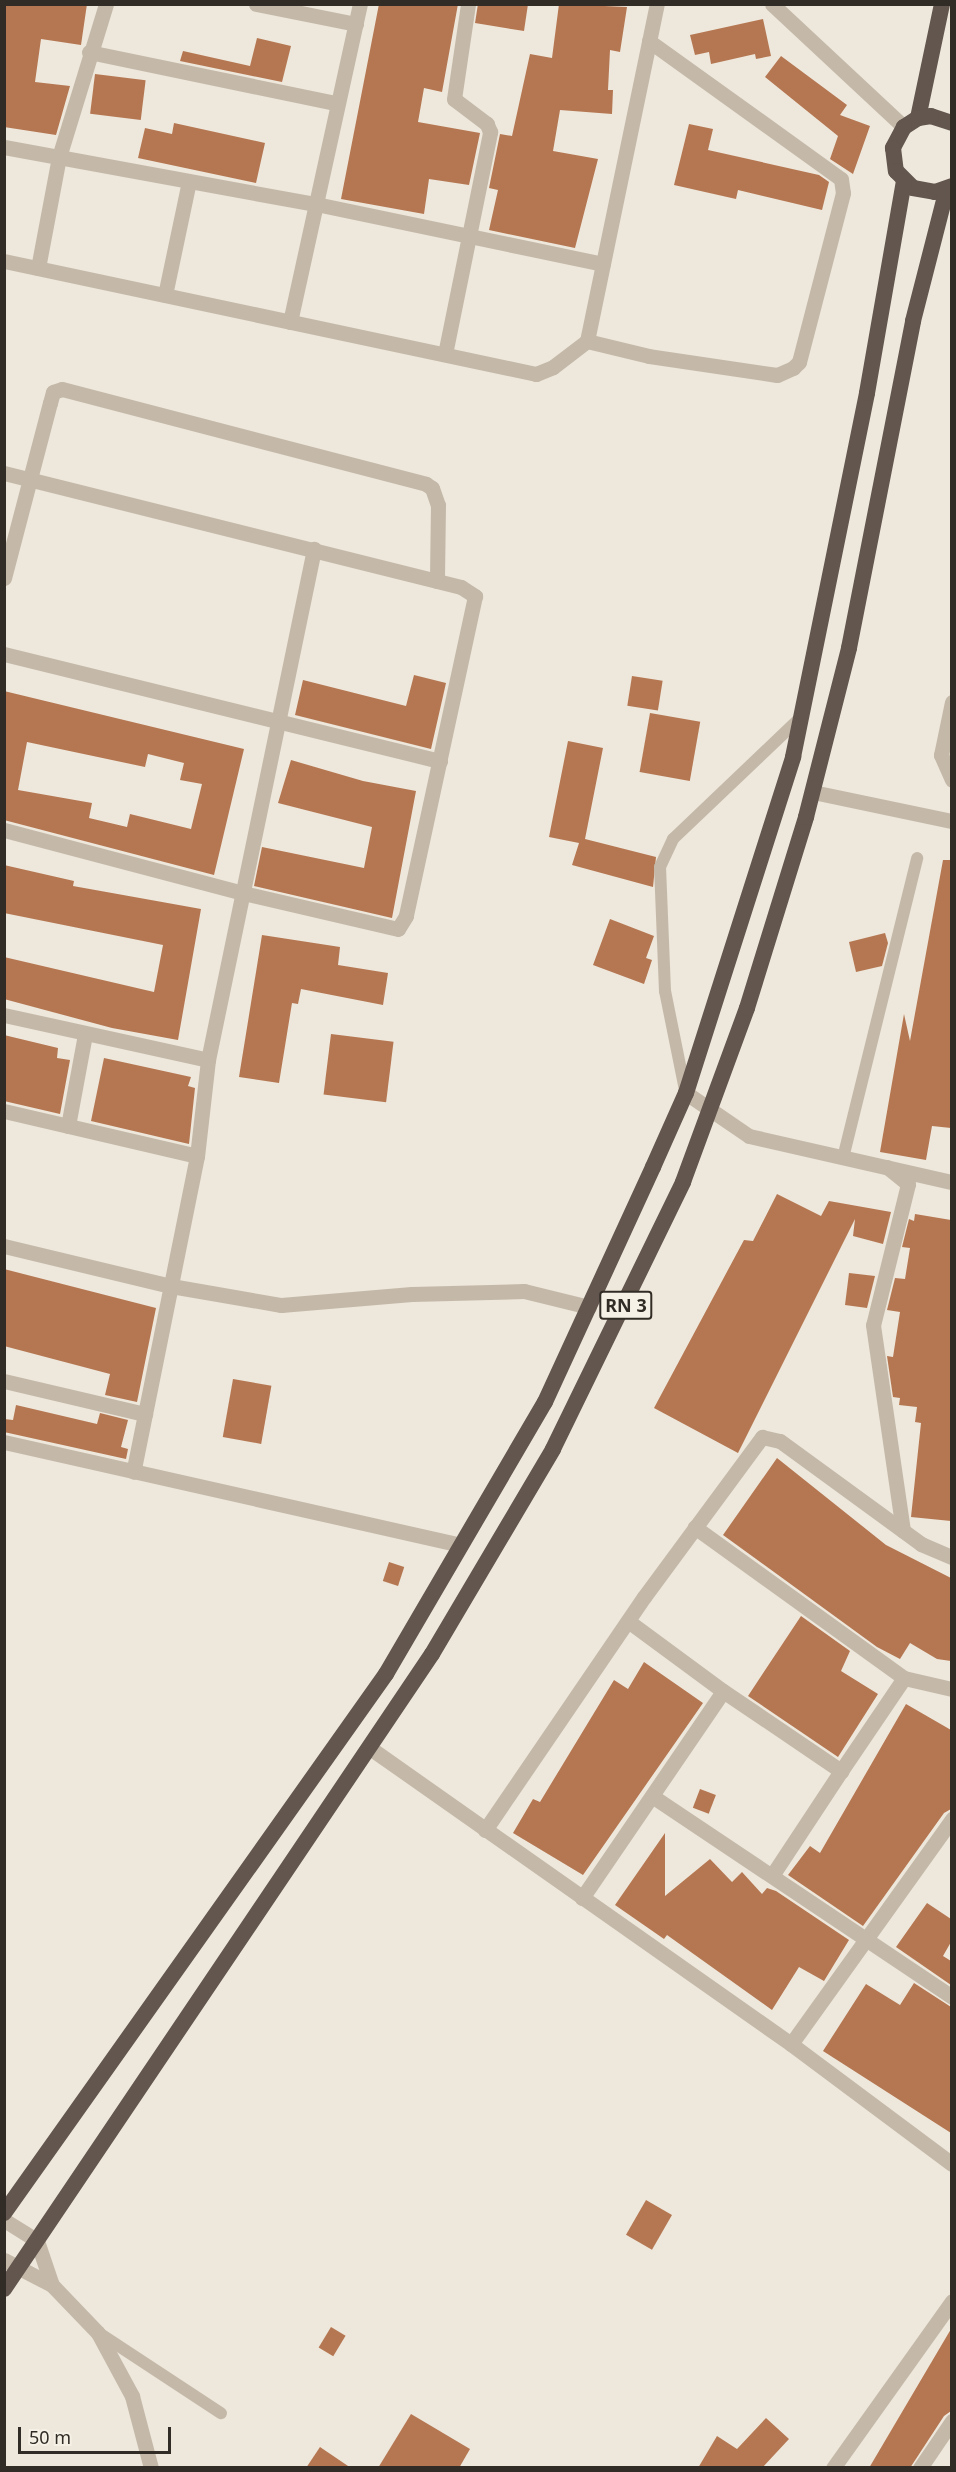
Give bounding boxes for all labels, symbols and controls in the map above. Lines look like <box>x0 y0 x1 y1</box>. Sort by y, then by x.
road number: RN 3 <box>599 1290 653 1320</box>
scale bar <box>21 2415 174 2453</box>
text: 50 m <box>29 2425 71 2449</box>

